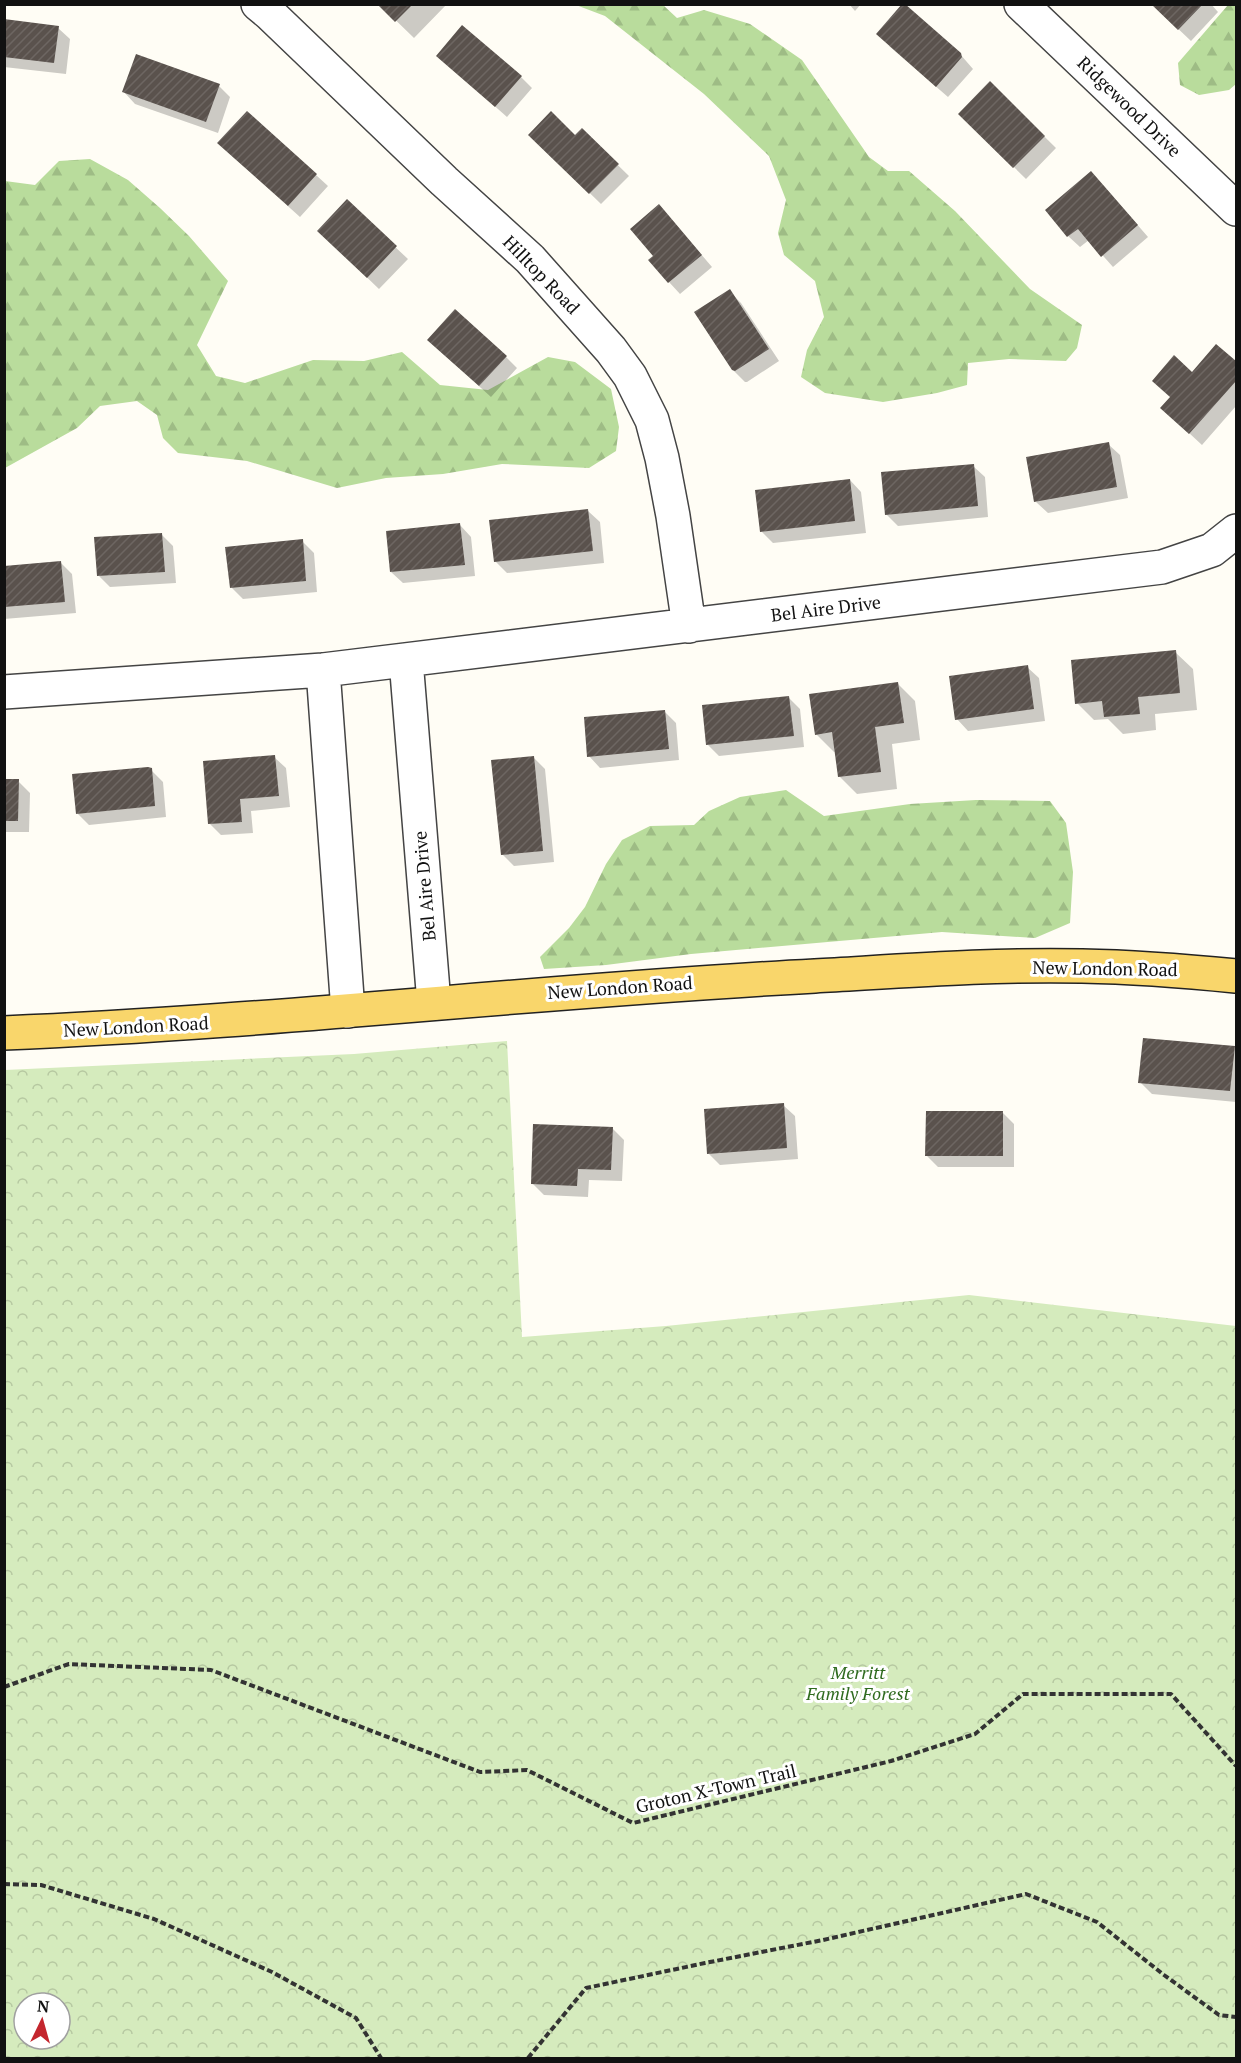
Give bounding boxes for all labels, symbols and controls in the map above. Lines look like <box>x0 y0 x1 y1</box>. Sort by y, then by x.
street label: Ridgewood Drive <box>1073 51 1187 162</box>
street label: Hilltop Road <box>498 230 585 319</box>
street label: Bel Aire Drive <box>770 589 882 627</box>
street label: Bel Aire Drive <box>407 830 441 942</box>
street label: New London Road <box>1032 955 1178 981</box>
street label: New London Road <box>547 970 693 1004</box>
street label: New London Road <box>63 1010 209 1042</box>
park label: Merritt Family Forest <box>805 1660 911 1705</box>
street label: Groton X-Town Trail <box>633 1758 798 1818</box>
north arrow <box>12 1991 72 2051</box>
text: N <box>36 1995 50 2018</box>

